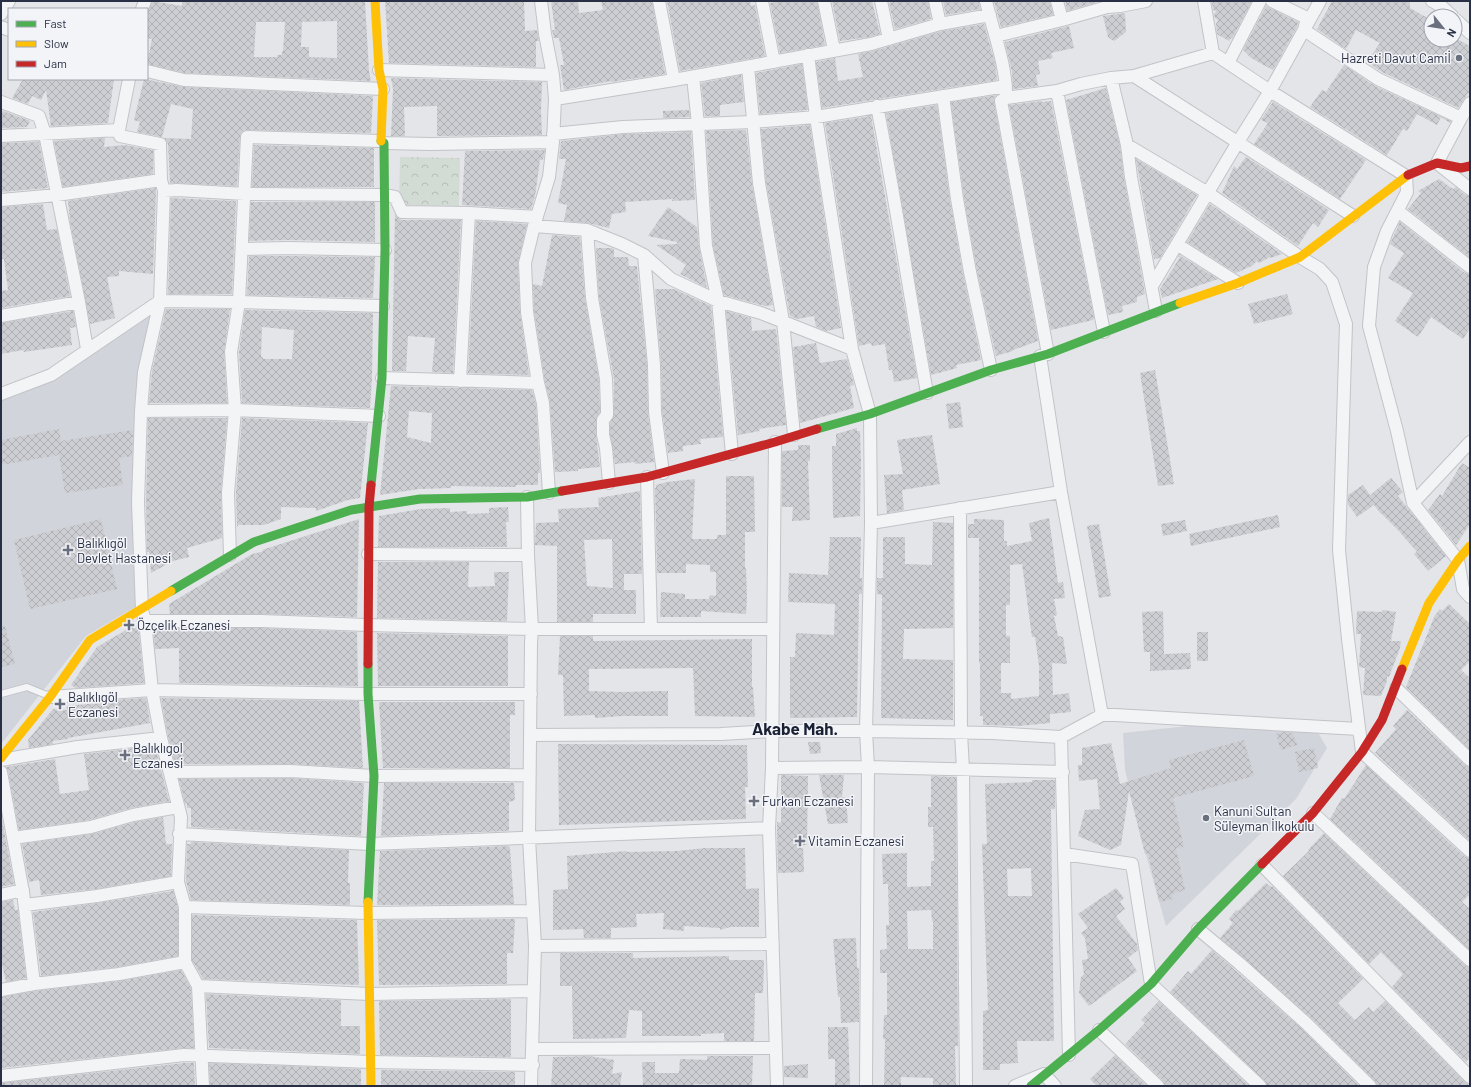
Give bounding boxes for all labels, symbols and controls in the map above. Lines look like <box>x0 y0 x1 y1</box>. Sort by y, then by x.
legend <box>8 8 148 80</box>
north arrow <box>1423 8 1463 48</box>
text: Fast <box>44 16 67 30</box>
text: N <box>1445 27 1460 40</box>
text: Slow <box>44 36 69 50</box>
place label: Hazreti Davut Camiİ <box>1341 50 1451 66</box>
marker: Hazreti Davut Camiİ <box>1454 53 1464 63</box>
text: Jam <box>44 56 67 70</box>
place label: Balıklıgöl Devlet Hastanesi <box>77 535 171 566</box>
marker: Balıklıgöl Devlet Hastanesi <box>62 544 74 556</box>
place label: Özçelik Eczanesi <box>137 617 230 633</box>
marker: Özçelik Eczanesi <box>124 620 134 630</box>
place label: Balıklıgöl Eczanesi <box>68 689 118 720</box>
marker: Balıklıgöl Eczanesi <box>55 699 65 709</box>
district label: Akabe Mah. <box>752 718 838 738</box>
place label: Balıklıgol Eczanesi <box>133 740 183 771</box>
marker: Balıklıgol Eczanesi <box>120 750 130 760</box>
place label: Furkan Eczanesi <box>762 793 854 809</box>
marker: Furkan Eczanesi <box>749 796 759 806</box>
place label: Kanuni Sultan Süleyman İlkokulu <box>1214 803 1315 834</box>
marker: Kanuni Sultan Süleyman İlkokulu <box>1201 813 1211 823</box>
place label: Vitamin Eczanesi <box>808 833 904 849</box>
marker: Vitamin Eczanesi <box>795 836 805 846</box>

